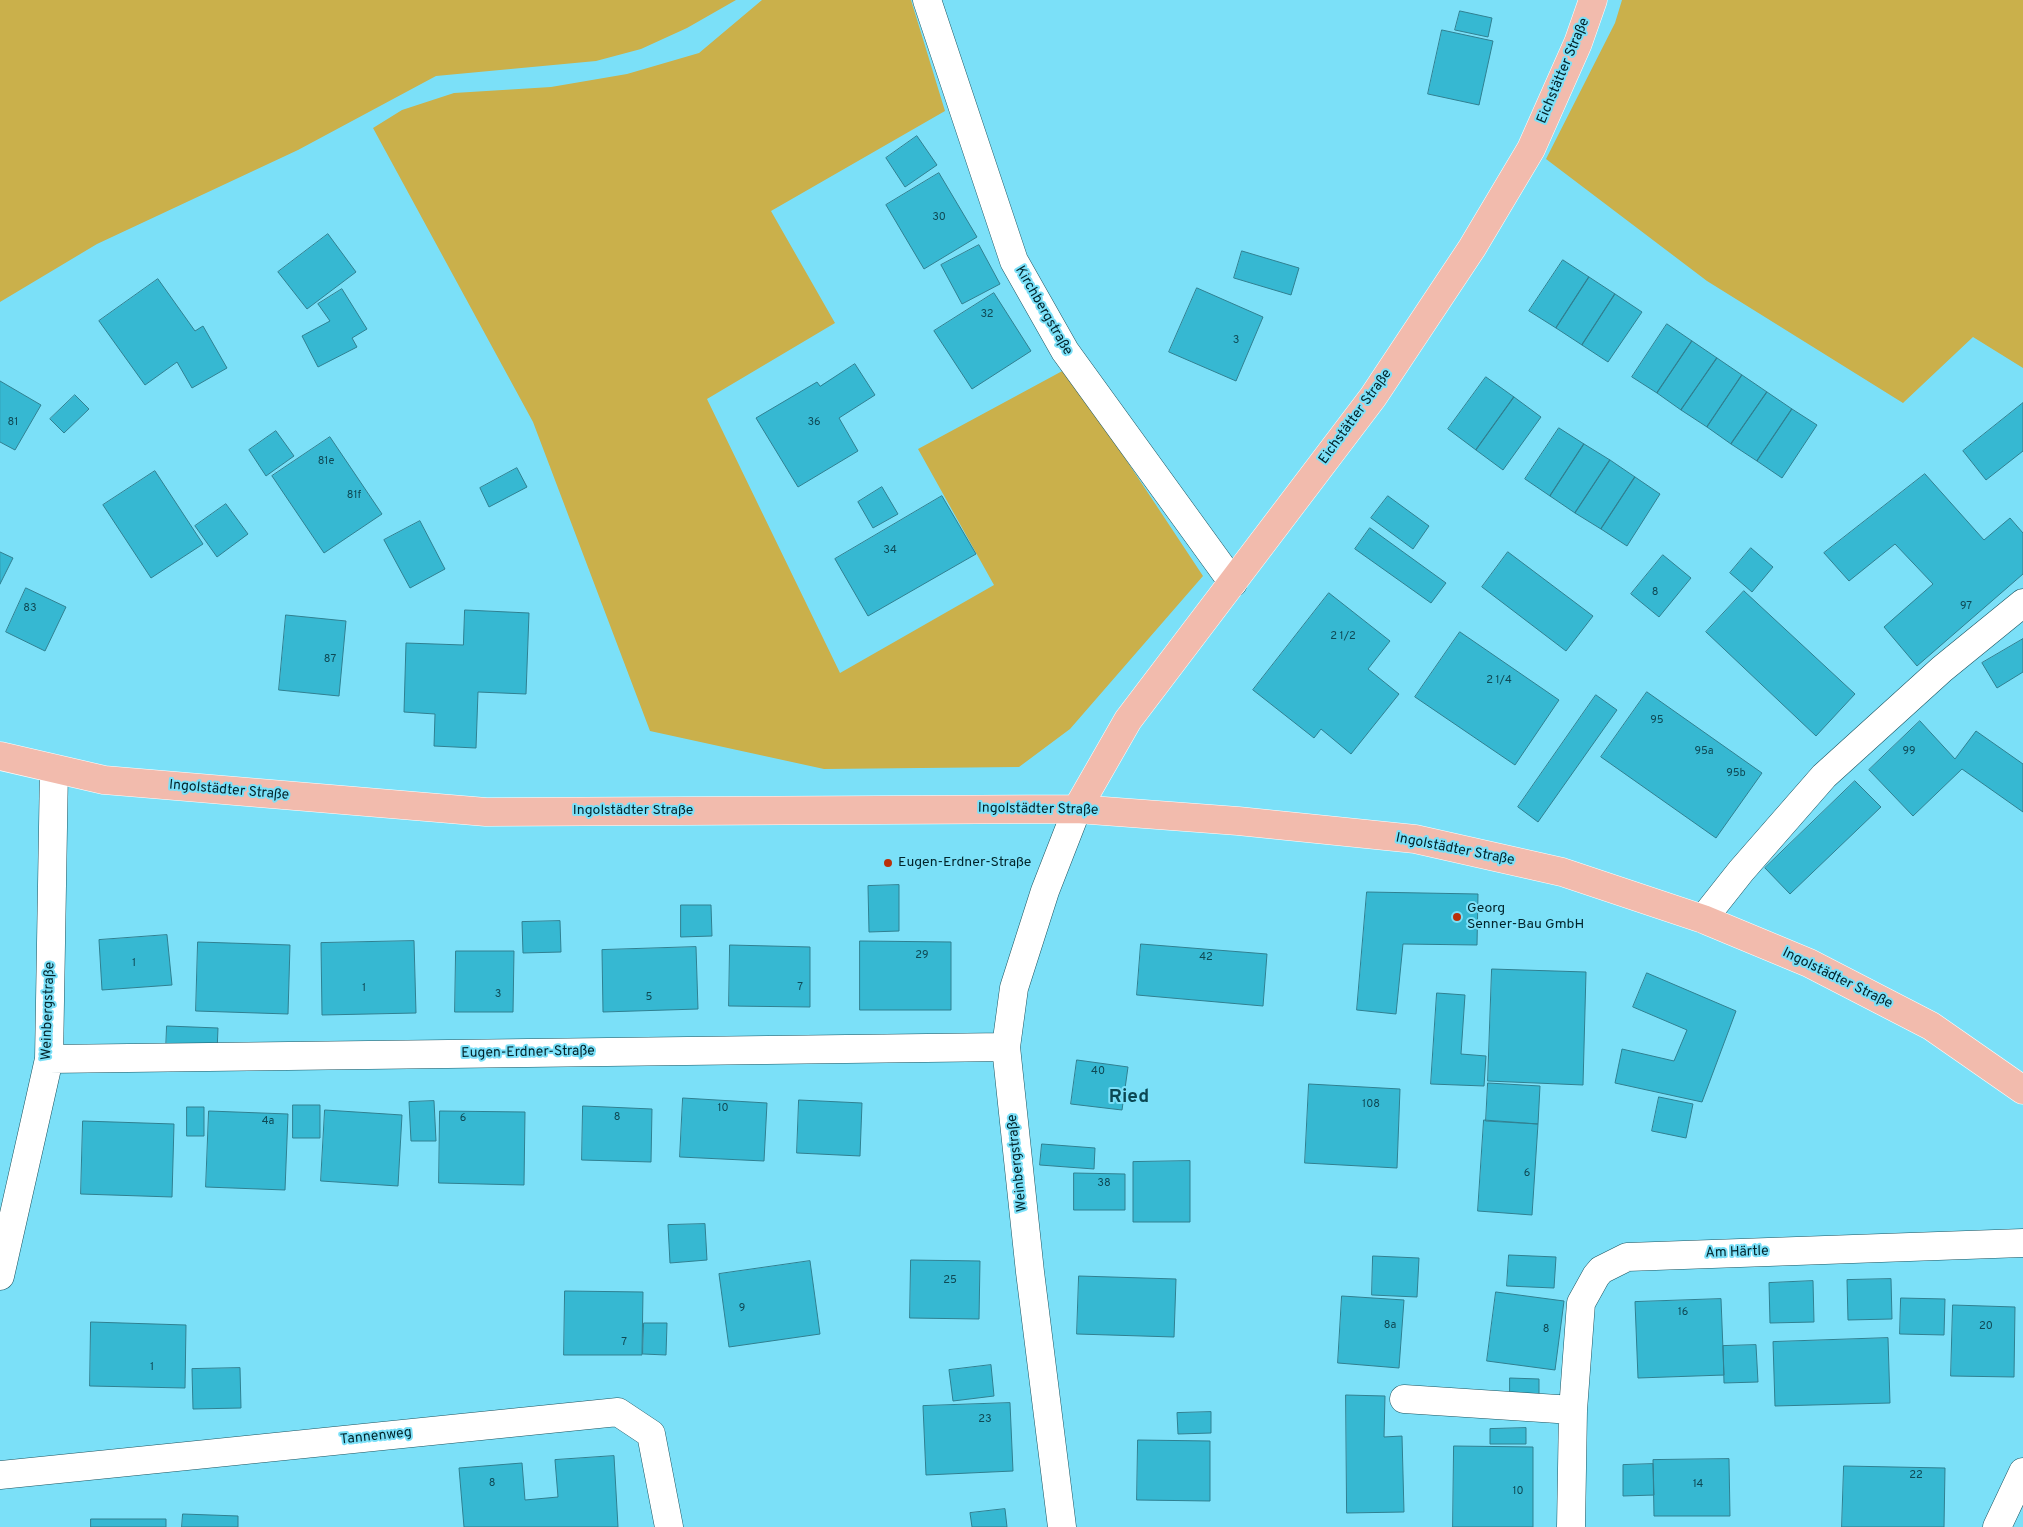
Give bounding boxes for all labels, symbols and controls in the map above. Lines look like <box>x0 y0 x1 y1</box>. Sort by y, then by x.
street label: Eichstätter Straße <box>1534 16 1594 126</box>
house number: 30 <box>932 211 946 225</box>
street label: Kirchbergstraße <box>1011 263 1075 359</box>
house number: 32 <box>980 308 994 322</box>
house number: 3 <box>1233 334 1239 348</box>
street label: Eichstätter Straße <box>1316 366 1396 468</box>
house number: 81 <box>8 416 18 430</box>
house number: 36 <box>807 416 821 430</box>
house number: 81e <box>318 455 334 469</box>
house number: 81f <box>347 489 361 503</box>
house number: 34 <box>883 544 897 558</box>
house number: 8 <box>1652 586 1658 600</box>
house number: 97 <box>1960 600 1972 614</box>
house number: 83 <box>23 602 37 616</box>
house number: 2 1/2 <box>1330 630 1356 644</box>
house number: 87 <box>324 653 336 667</box>
house number: 2 1/4 <box>1486 674 1512 688</box>
house number: 95 <box>1650 714 1664 728</box>
house number: 95a <box>1694 745 1714 759</box>
house number: 99 <box>1902 745 1916 759</box>
house number: 95b <box>1726 767 1746 781</box>
street label: Ingolstädter Straße <box>168 777 290 805</box>
street label: Ingolstädter Straße <box>978 801 1098 819</box>
street label: Ingolstädter Straße <box>573 803 693 819</box>
street label: Ingolstädter Straße <box>1394 830 1516 870</box>
place label: Eugen-Erdner-Straße <box>898 855 1031 871</box>
marker: Eugen-Erdner-Straße <box>882 857 894 869</box>
place label: Georg Senner-Bau GmbH <box>1467 901 1584 934</box>
marker: Georg Senner-Bau GmbH <box>1451 911 1463 923</box>
street label: Ingolstädter Straße <box>1779 945 1895 1013</box>
house number: 29 <box>915 949 929 963</box>
house number: 42 <box>1199 951 1213 965</box>
house number: 1 <box>132 957 136 971</box>
street label: Weinbergstraße <box>39 962 59 1060</box>
house number: 7 <box>797 981 803 995</box>
house number: 1 <box>362 982 366 996</box>
house number: 3 <box>495 988 501 1002</box>
house number: 5 <box>646 991 652 1005</box>
street label: Eugen-Erdner-Straße <box>461 1043 595 1063</box>
house number: 40 <box>1091 1065 1105 1079</box>
district label: Ried <box>1109 1087 1149 1109</box>
house number: 108 <box>1362 1098 1380 1112</box>
house number: 10 <box>717 1102 729 1116</box>
house number: 8 <box>614 1111 620 1125</box>
house number: 6 <box>460 1112 466 1126</box>
street label: Weinbergstraße <box>1005 1113 1031 1213</box>
house number: 4a <box>262 1115 274 1129</box>
house number: 6 <box>1524 1167 1530 1181</box>
house number: 38 <box>1097 1177 1111 1191</box>
street label: Am Härtle <box>1705 1244 1769 1262</box>
house number: 25 <box>943 1274 957 1288</box>
house number: 9 <box>739 1302 745 1316</box>
house number: 16 <box>1678 1306 1688 1320</box>
house number: 8a <box>1384 1319 1396 1333</box>
house number: 20 <box>1979 1320 1993 1334</box>
house number: 8 <box>1543 1323 1549 1337</box>
house number: 7 <box>621 1336 627 1350</box>
house number: 1 <box>150 1361 154 1375</box>
house number: 23 <box>978 1413 992 1427</box>
street label: Tannenweg <box>339 1425 413 1449</box>
house number: 22 <box>1909 1469 1923 1483</box>
house number: 8 <box>489 1477 495 1491</box>
house number: 14 <box>1693 1478 1703 1492</box>
house number: 10 <box>1512 1485 1524 1499</box>

